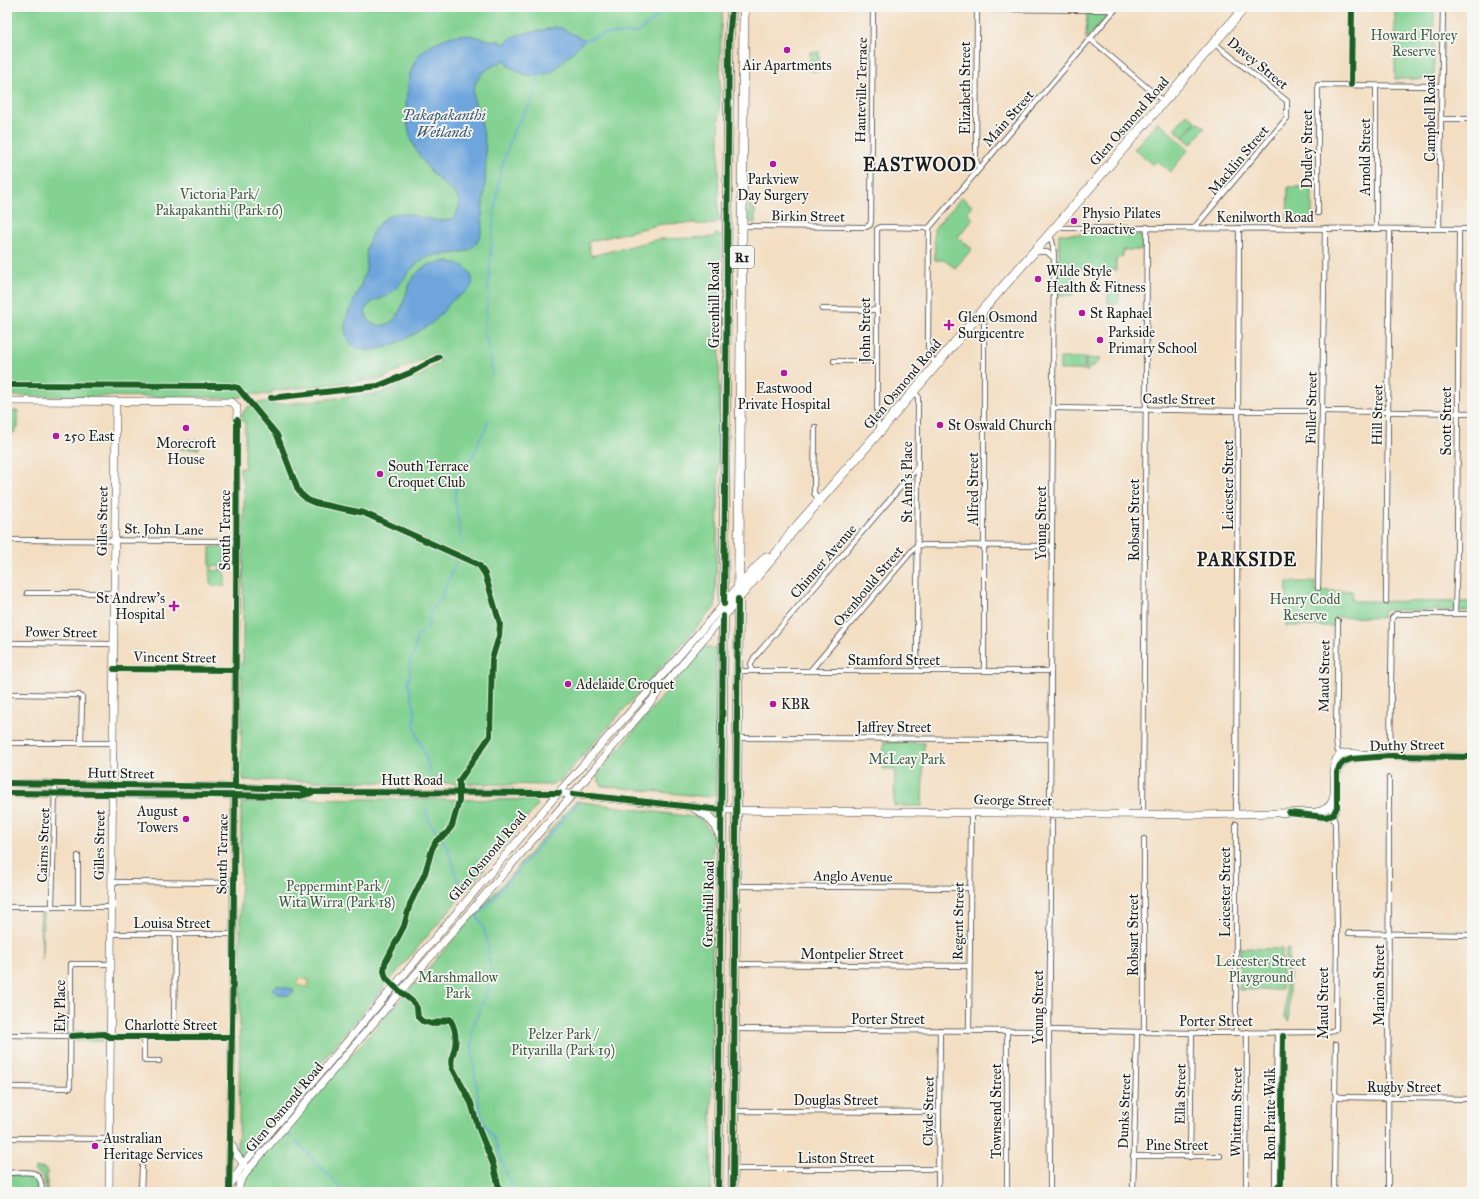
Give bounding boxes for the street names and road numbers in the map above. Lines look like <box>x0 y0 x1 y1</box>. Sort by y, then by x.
street label: Davey Street <box>1224 34 1292 93</box>
street label: Hauteville Terrace <box>852 37 871 143</box>
street label: Elizabeth Street <box>957 41 974 135</box>
street label: Glen Osmond Road <box>1086 73 1173 169</box>
street label: Campbell Road <box>1422 74 1439 162</box>
street label: Main Street <box>979 86 1038 150</box>
street label: Dudley Street <box>1299 109 1316 189</box>
street label: Arnold Street <box>1357 118 1374 197</box>
street label: Macklin Street <box>1204 122 1272 199</box>
street label: Birkin Street <box>771 207 845 226</box>
street label: Kenilworth Road <box>1216 209 1314 226</box>
road number: R1 <box>730 246 754 268</box>
street label: Greenhill Road <box>706 262 723 348</box>
street label: John Street <box>857 297 875 365</box>
street label: Glen Osmond Road <box>860 336 945 433</box>
street label: Fuller Street <box>1302 371 1321 445</box>
street label: Hill Street <box>1368 384 1387 446</box>
street label: Scott Street <box>1438 387 1455 455</box>
street label: Castle Street <box>1142 390 1216 409</box>
street label: Leicester Street <box>1220 440 1237 530</box>
street label: St Ann's Place <box>899 441 916 523</box>
street label: Alfred Street <box>965 452 982 527</box>
street label: Robsart Street <box>1126 479 1143 561</box>
street label: Gilles Street <box>93 486 112 556</box>
street label: Young Street <box>1033 486 1050 560</box>
street label: South Terrace <box>217 489 234 570</box>
street label: St. John Lane <box>124 520 204 540</box>
street label: Chinner Avenue <box>787 521 860 602</box>
street label: Oxenbould Street <box>830 542 907 630</box>
street label: Power Street <box>24 623 98 642</box>
street label: Maud Street <box>1315 640 1334 712</box>
street label: Vincent Street <box>132 648 217 667</box>
street label: Stamford Street <box>848 652 940 669</box>
street label: Jaffrey Street <box>855 719 931 737</box>
street label: Duthy Street <box>1369 736 1445 755</box>
street label: Hutt Street <box>87 764 155 783</box>
street label: Hutt Road <box>381 772 443 789</box>
street label: George Street <box>974 791 1052 810</box>
street label: Cairns Street <box>34 807 53 883</box>
street label: Glen Osmond Road <box>445 808 530 905</box>
street label: Gilles Street <box>90 810 109 880</box>
street label: South Terrace <box>213 813 232 895</box>
street label: Leicester Street <box>1217 847 1234 937</box>
street label: Greenhill Road <box>699 861 718 947</box>
street label: Anglo Avenue <box>812 867 893 886</box>
street label: Regent Street <box>949 882 968 960</box>
street label: Robsart Street <box>1125 894 1142 976</box>
street label: Louisa Street <box>133 915 211 932</box>
street label: Marion Street <box>1371 944 1388 1026</box>
street label: Montpelier Street <box>800 946 904 963</box>
street label: Maud Street <box>1315 967 1332 1039</box>
street label: Young Street <box>1030 970 1047 1044</box>
street label: Ely Place <box>52 980 69 1032</box>
street label: Porter Street <box>851 1011 925 1028</box>
street label: Porter Street <box>1179 1013 1253 1030</box>
street label: Charlotte Street <box>125 1017 217 1034</box>
street label: Glen Osmond Road <box>242 1059 327 1156</box>
street label: Townsend Street <box>988 1063 1005 1159</box>
street label: Ella Street <box>1171 1063 1190 1125</box>
street label: Whittam Street <box>1227 1067 1246 1157</box>
street label: Ron Praite Walk <box>1262 1067 1279 1160</box>
street label: Dunks Street <box>1115 1073 1134 1149</box>
street label: Clyde Street <box>919 1076 938 1146</box>
street label: Rugby Street <box>1367 1079 1441 1096</box>
street label: Douglas Street <box>794 1092 878 1109</box>
street label: Pine Street <box>1145 1137 1209 1154</box>
street label: Liston Street <box>798 1150 874 1167</box>

